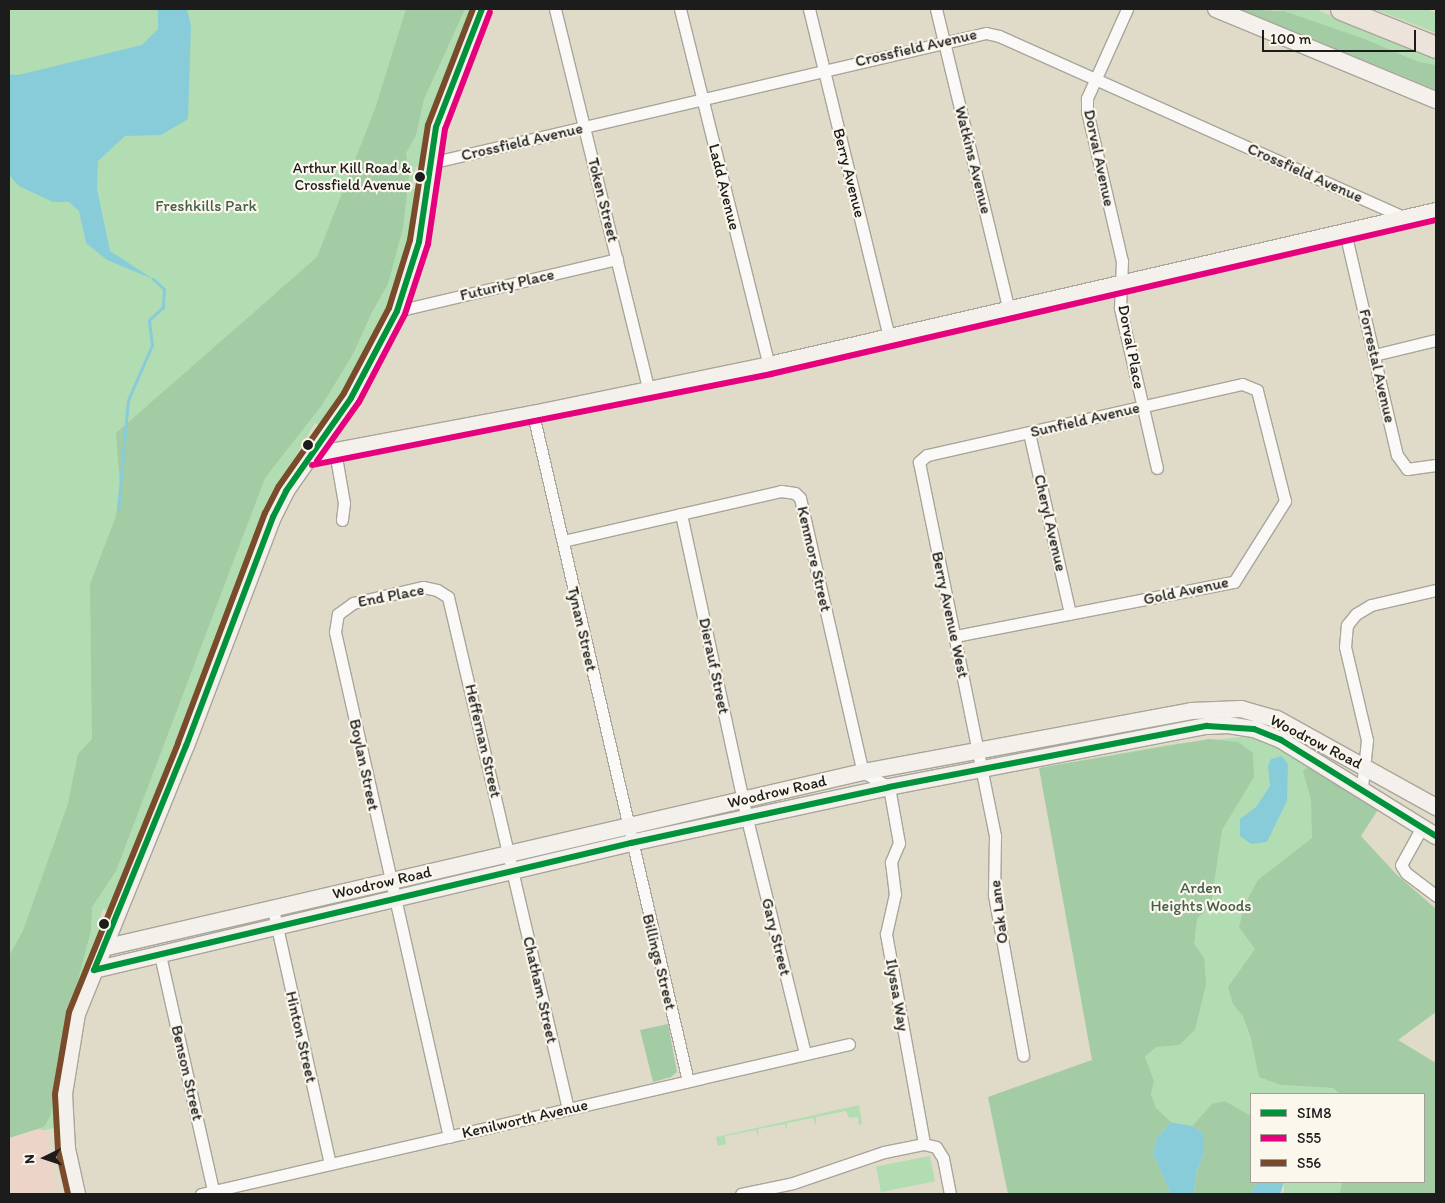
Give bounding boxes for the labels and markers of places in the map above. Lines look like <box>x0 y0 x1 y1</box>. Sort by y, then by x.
place label: Arthur Kill Road & Crossfield Avenue <box>294 159 411 194</box>
marker: Arthur Kill Road & Crossfield Avenue <box>415 172 425 182</box>
unlabelled marker <box>303 440 313 450</box>
unlabelled marker <box>99 919 109 929</box>

